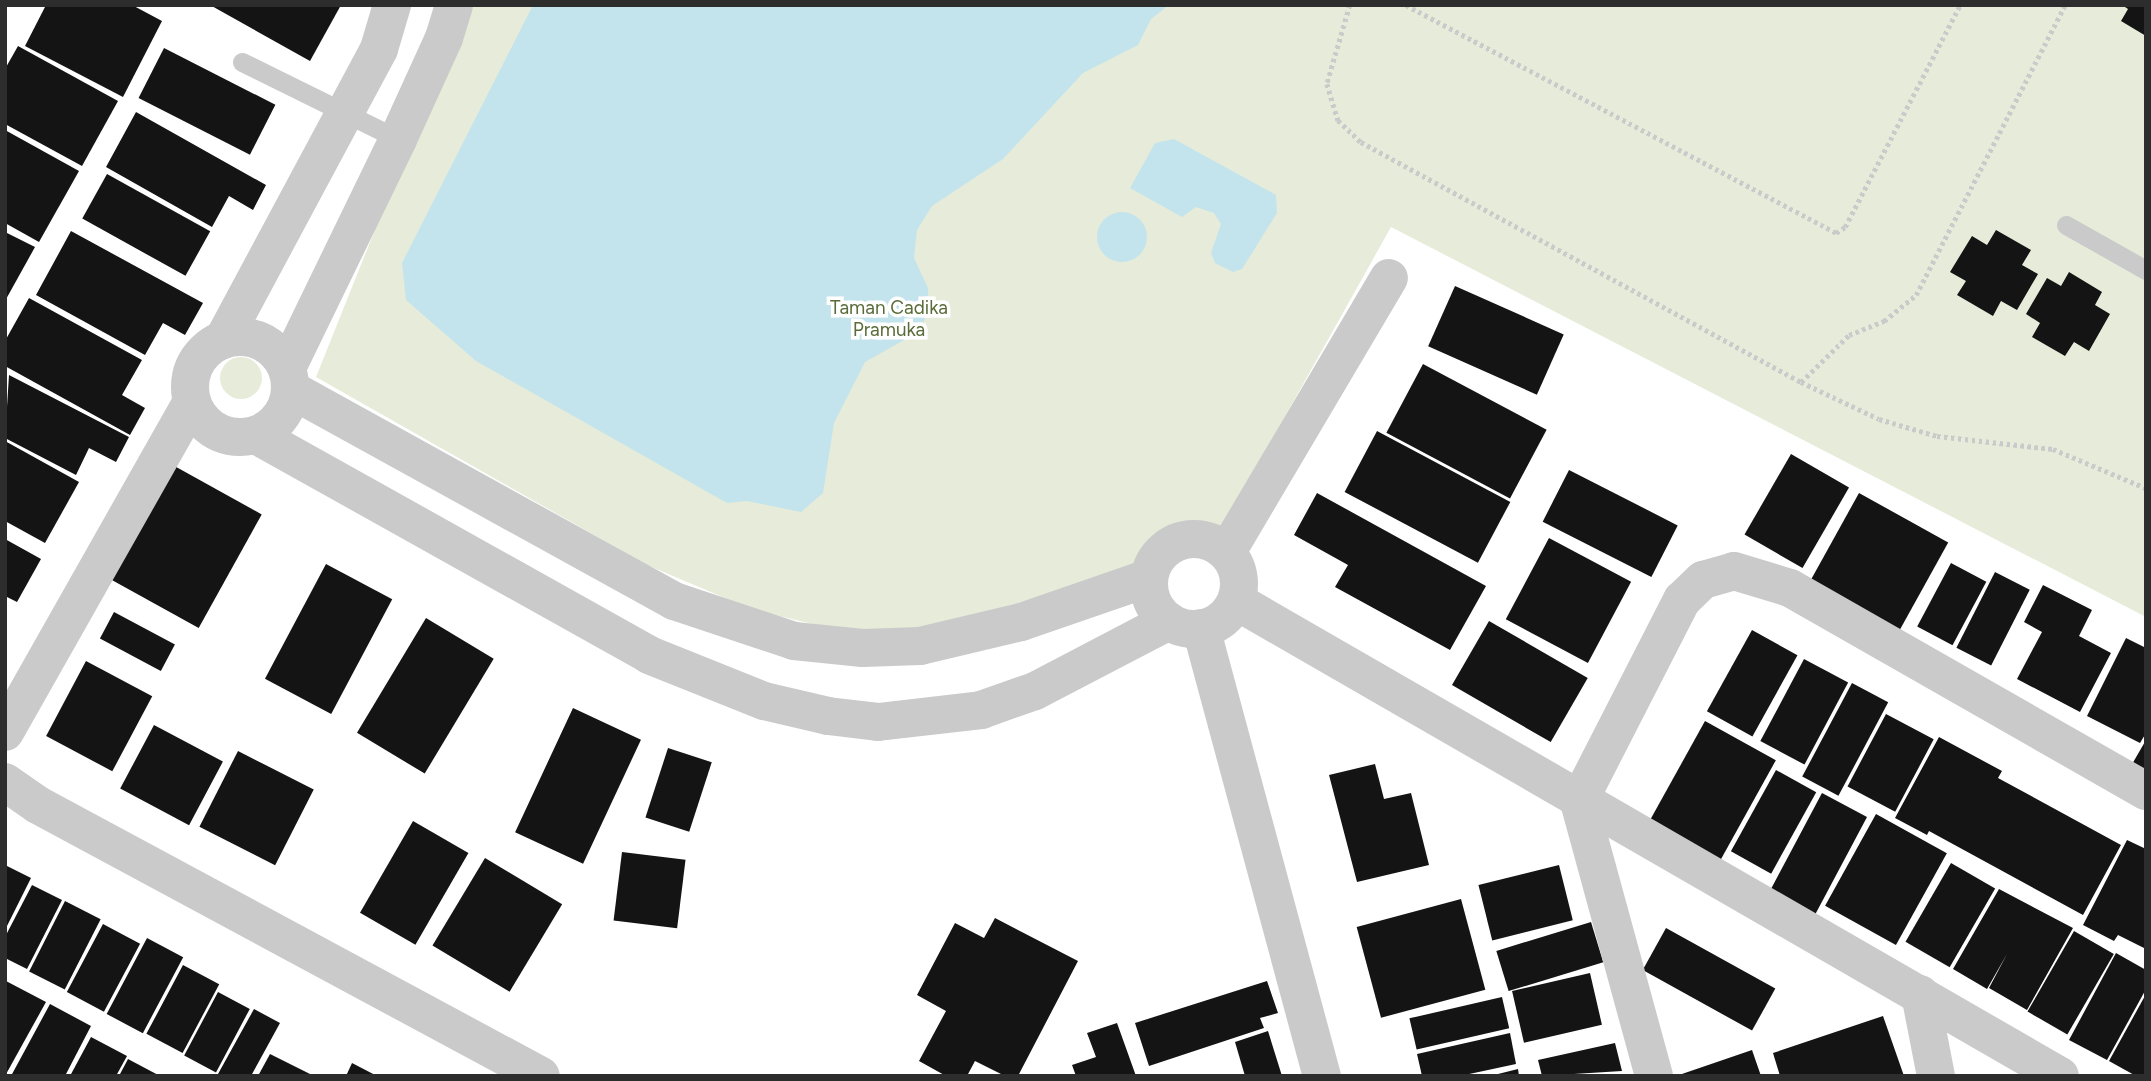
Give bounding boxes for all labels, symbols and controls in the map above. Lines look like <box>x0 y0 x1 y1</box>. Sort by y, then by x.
park label: Taman Cadika Pramuka <box>830 297 948 341</box>

